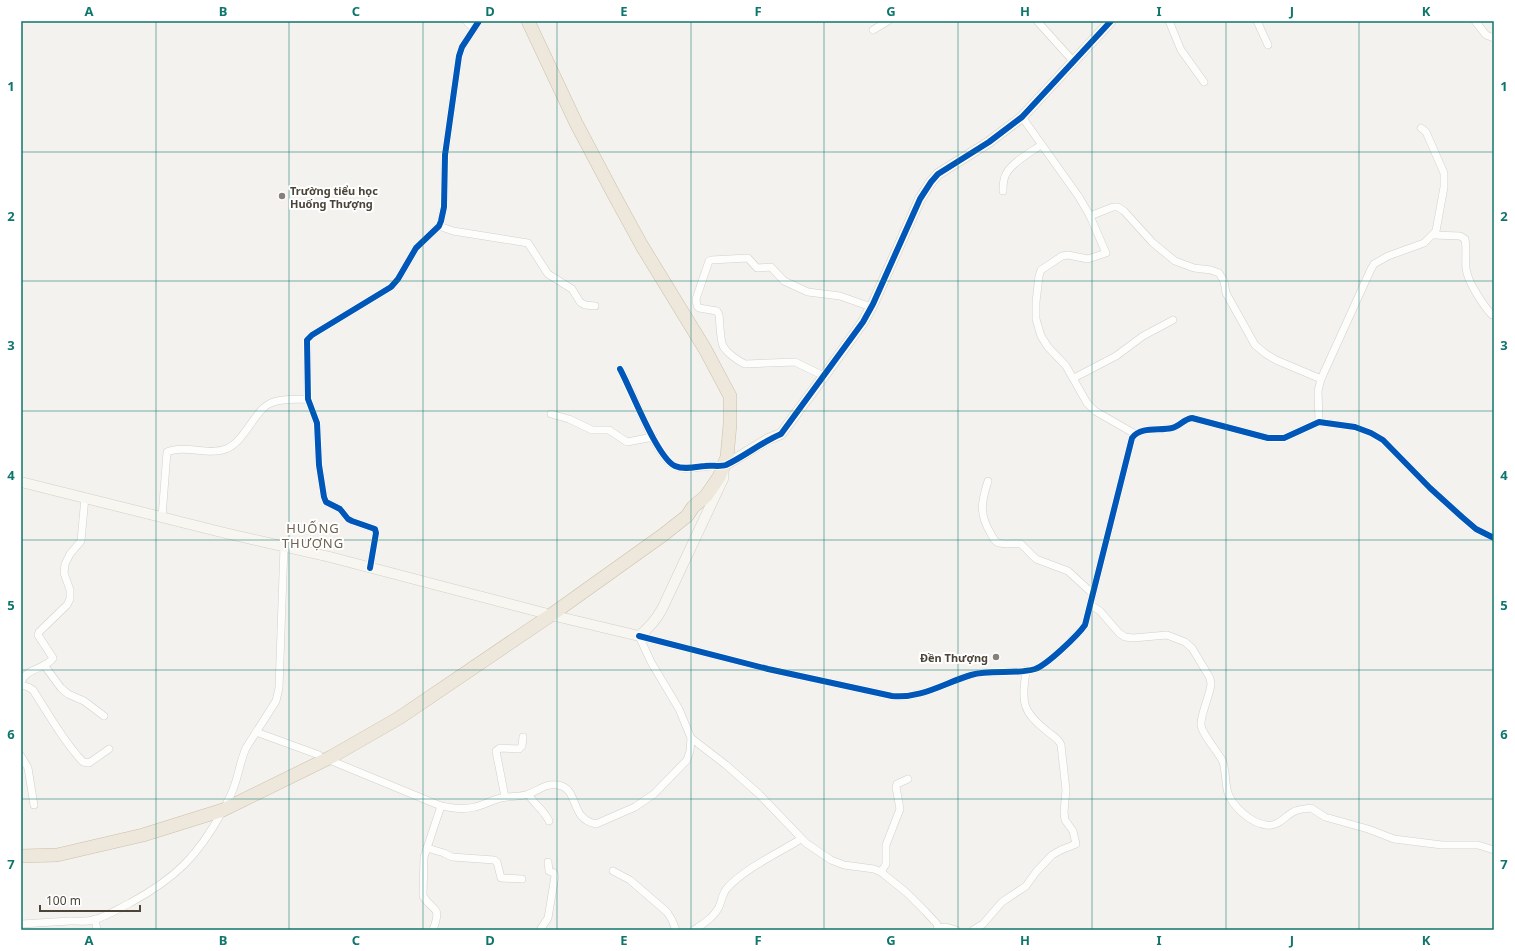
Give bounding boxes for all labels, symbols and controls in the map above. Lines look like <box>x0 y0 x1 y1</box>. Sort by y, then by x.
text: A <box>85 2 94 20</box>
text: B <box>219 2 227 20</box>
text: C <box>352 2 360 20</box>
text: D <box>485 2 495 20</box>
text: E <box>620 2 628 20</box>
text: F <box>754 2 762 20</box>
text: G <box>886 2 896 20</box>
text: H <box>1020 2 1030 20</box>
text: I <box>1156 2 1162 20</box>
text: J <box>1289 2 1294 20</box>
text: K <box>1422 2 1431 20</box>
text: 1 <box>7 77 15 95</box>
text: 1 <box>1500 77 1508 95</box>
place label: Trường tiểu học Huống Thượng <box>290 183 378 211</box>
marker: Trường tiểu học Huống Thượng <box>277 191 287 201</box>
text: 2 <box>7 207 15 225</box>
text: 2 <box>1500 207 1508 225</box>
text: 3 <box>7 336 15 354</box>
text: 3 <box>1500 336 1508 354</box>
text: 4 <box>7 466 15 484</box>
text: 4 <box>1500 466 1508 484</box>
district label: HUỐNG THƯỢNG <box>282 519 344 552</box>
text: 5 <box>7 596 15 614</box>
text: 5 <box>1500 596 1508 614</box>
place label: Đền Thượng <box>920 650 988 665</box>
marker: Đền Thượng <box>991 652 1001 662</box>
text: 6 <box>7 725 15 743</box>
text: 6 <box>1500 725 1508 743</box>
text: 7 <box>7 855 15 873</box>
text: 7 <box>1500 855 1508 873</box>
scale bar <box>40 887 140 913</box>
text: 100 m <box>46 892 81 909</box>
text: A <box>85 931 94 949</box>
text: B <box>219 931 227 949</box>
text: C <box>352 931 360 949</box>
text: D <box>485 931 495 949</box>
text: E <box>620 931 628 949</box>
text: F <box>754 931 762 949</box>
text: G <box>886 931 896 949</box>
text: H <box>1020 931 1030 949</box>
text: I <box>1156 931 1162 949</box>
text: J <box>1289 931 1294 949</box>
text: K <box>1422 931 1431 949</box>

